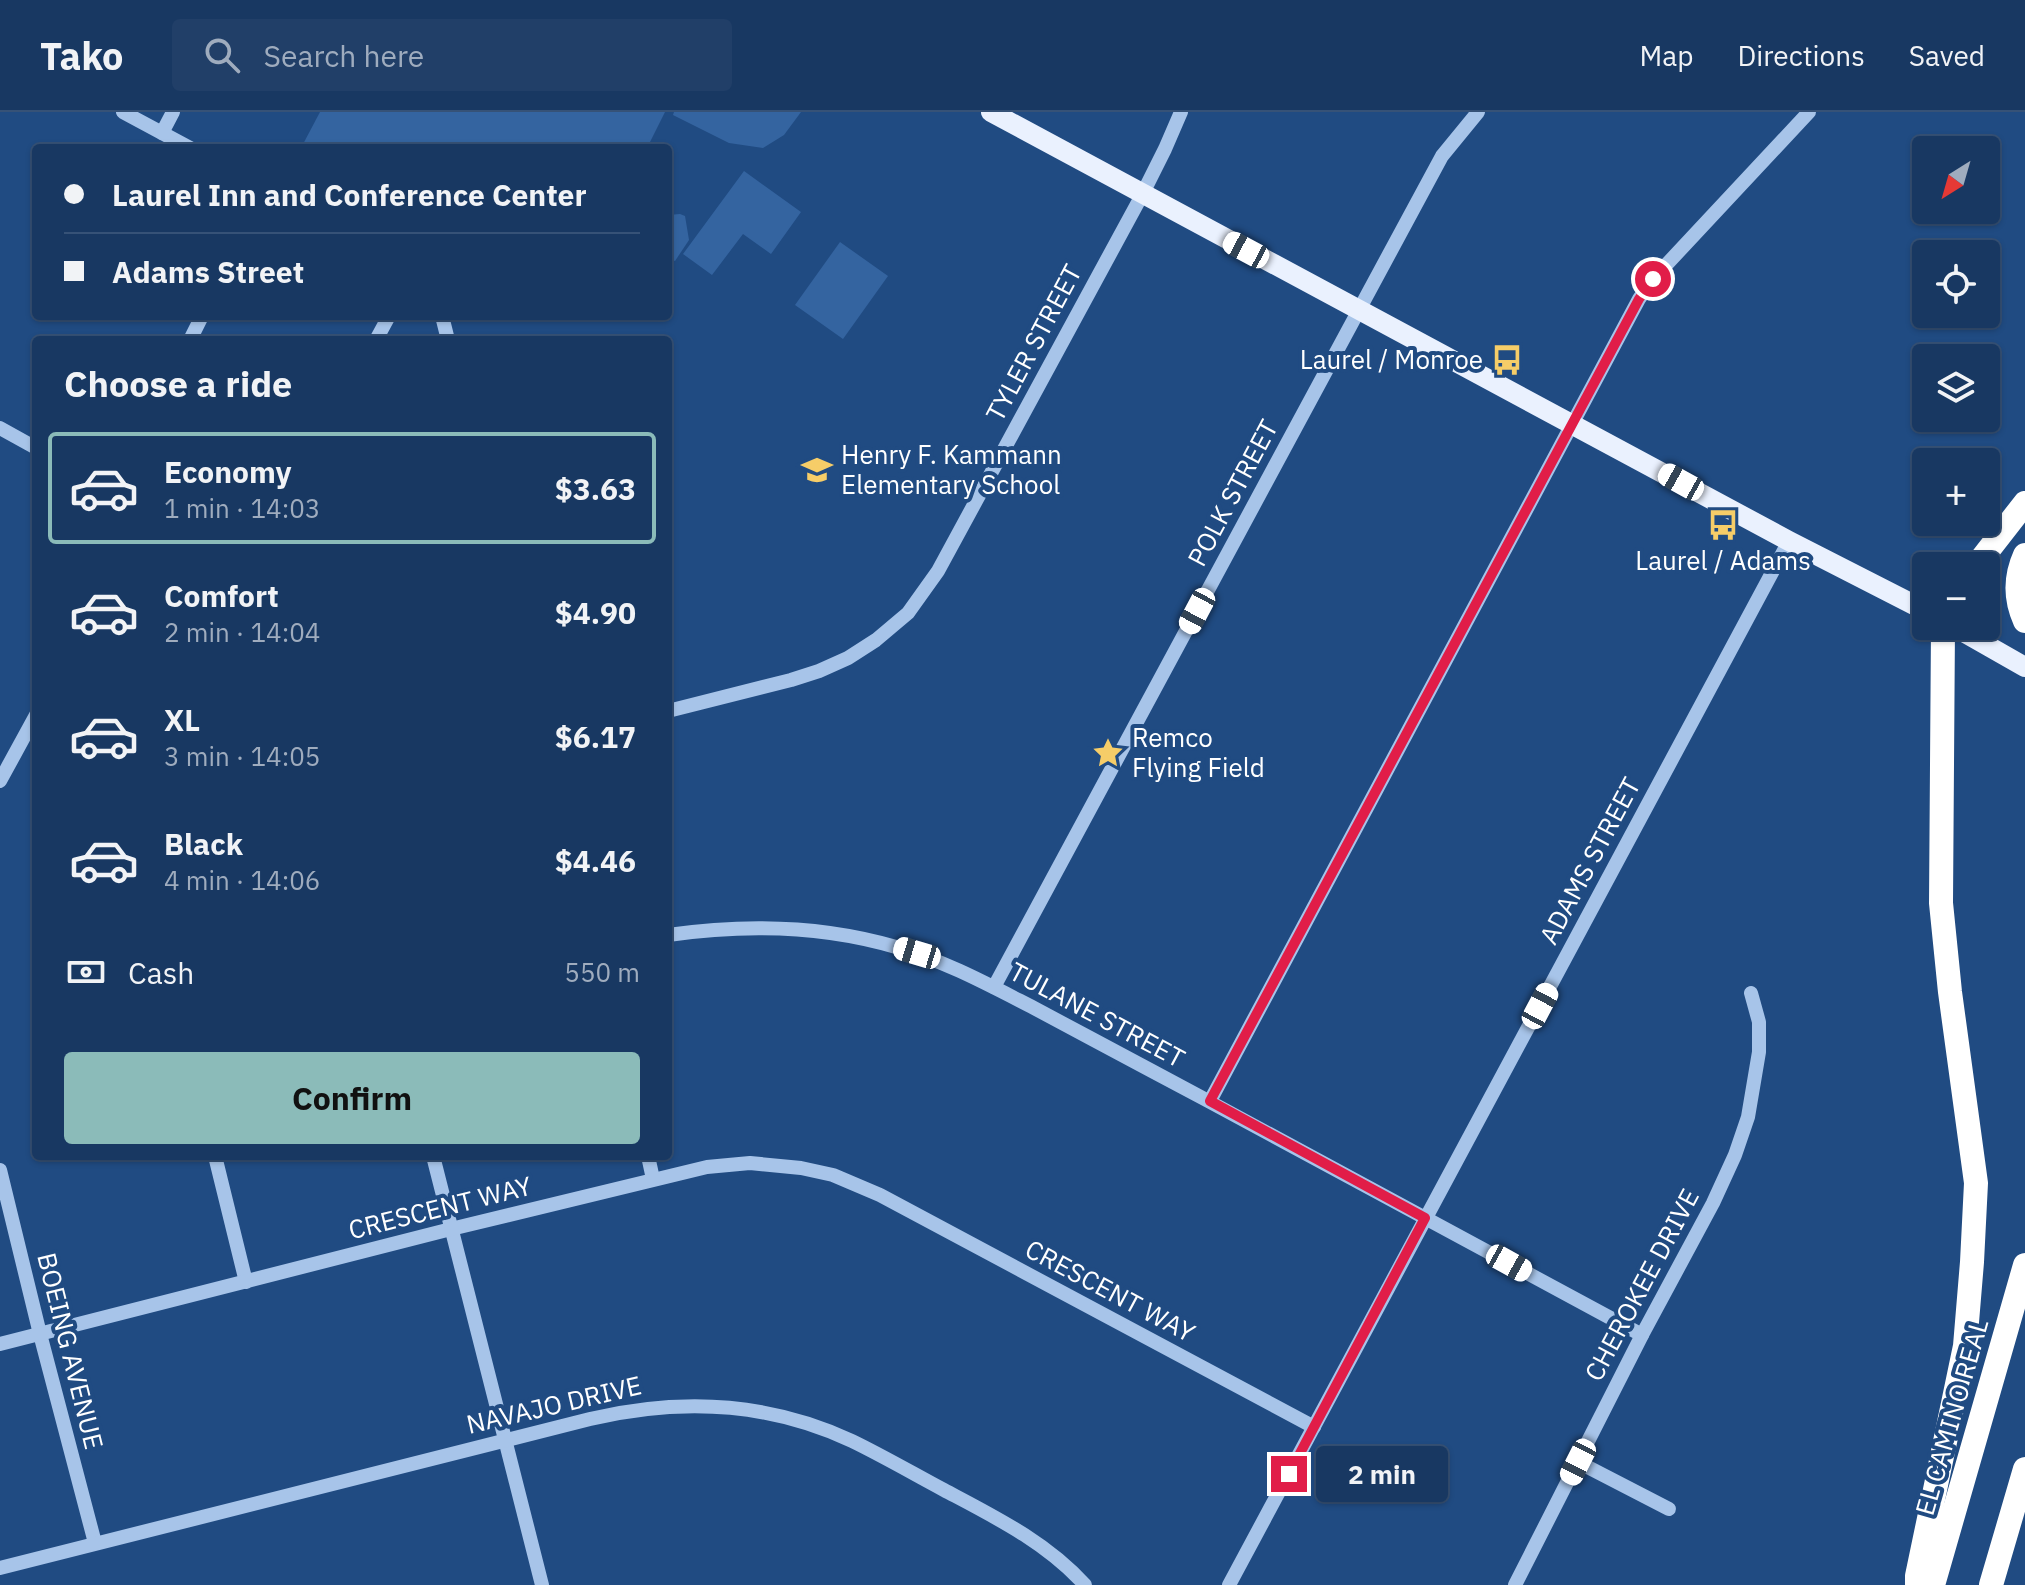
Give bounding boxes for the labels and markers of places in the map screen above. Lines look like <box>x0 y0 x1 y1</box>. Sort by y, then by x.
place label: Laurel / Monroe <box>1300 342 1483 376</box>
bus stop icon: Laurel / Monroe <box>1490 343 1524 377</box>
place label: Henry F. Kammann Elementary School <box>841 437 1062 501</box>
school or university icon: Henry F. Kammann Elementary School <box>800 453 834 487</box>
bus stop icon: Laurel / Adams <box>1706 508 1740 542</box>
place label: Laurel / Adams <box>1635 543 1811 577</box>
place label: Remco Flying Field <box>1132 720 1265 784</box>
place icon: Remco Flying Field <box>1091 736 1125 770</box>

